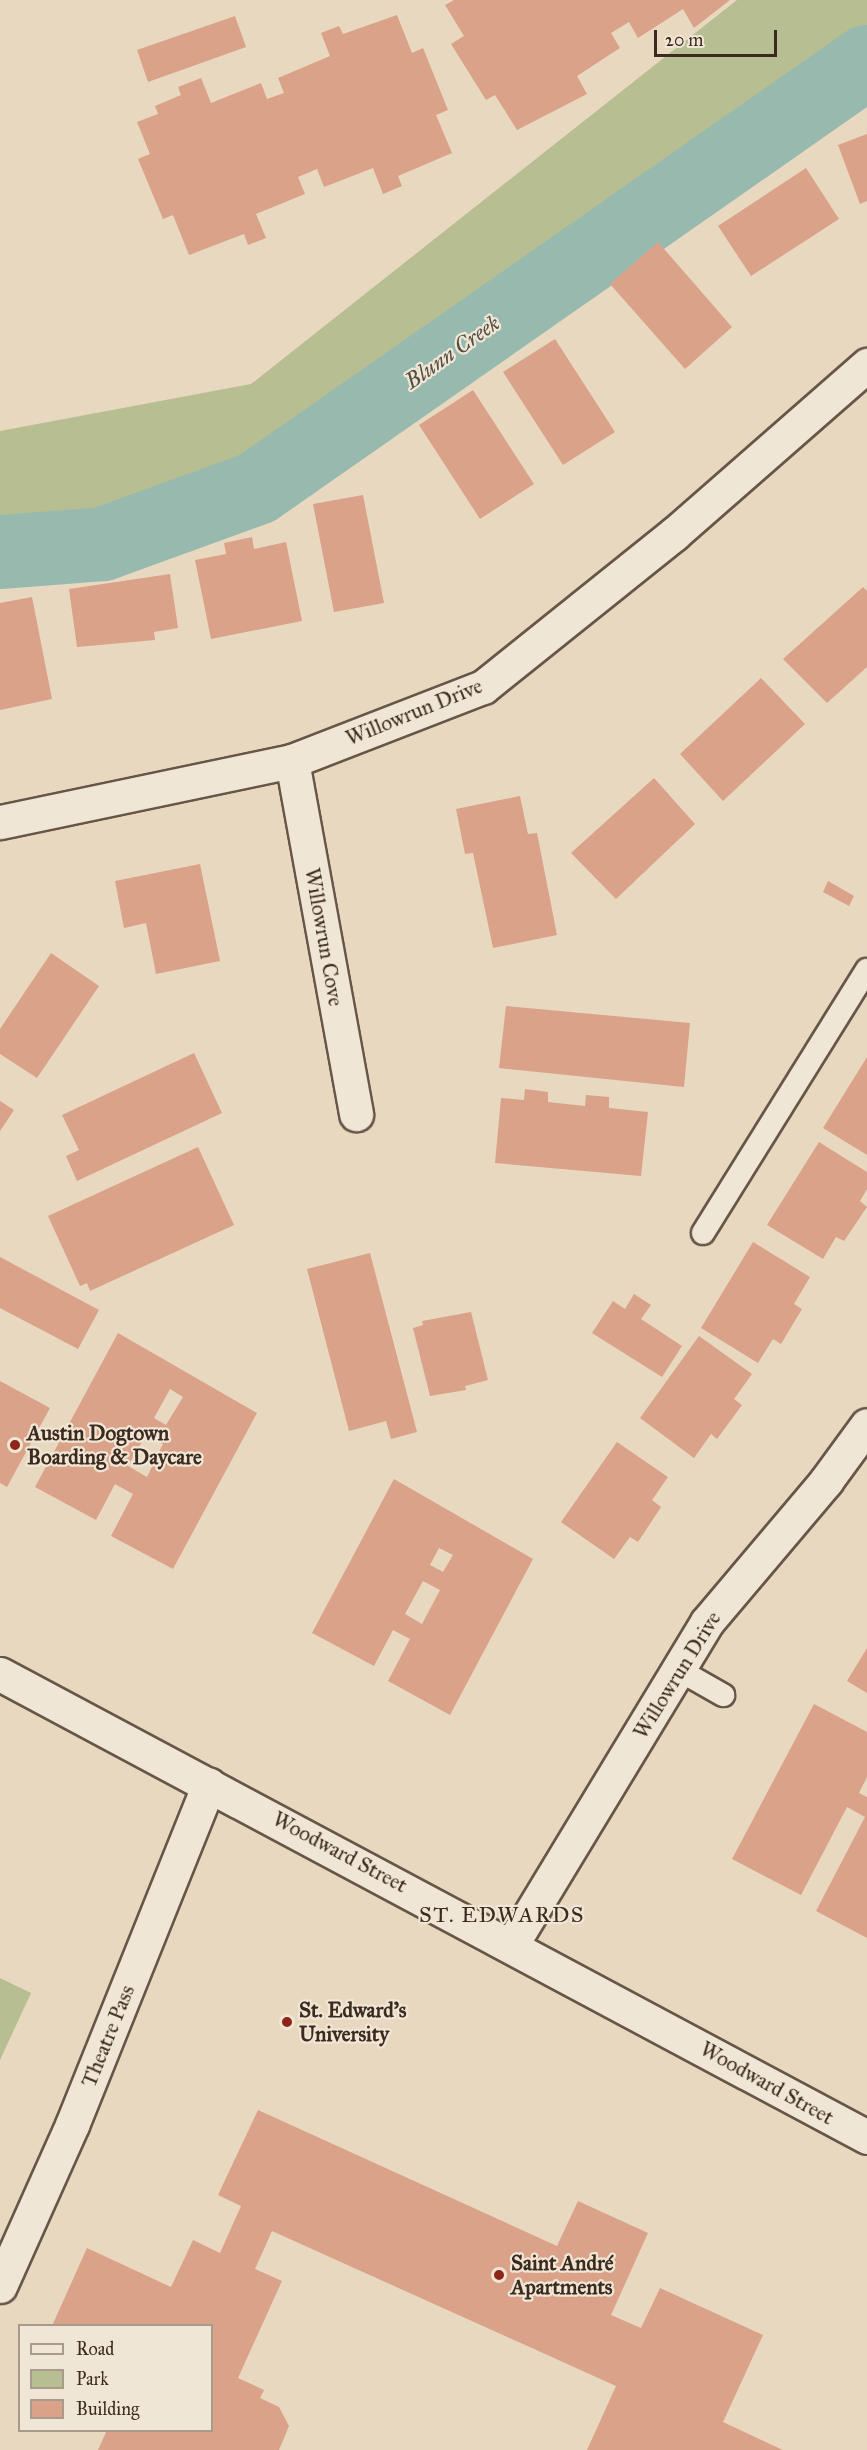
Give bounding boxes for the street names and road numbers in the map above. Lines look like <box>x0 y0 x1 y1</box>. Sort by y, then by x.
street label: Willowrun Drive <box>342 673 486 751</box>
street label: Willowrun Cove <box>299 866 349 1008</box>
street label: Willowrun Drive <box>628 1607 726 1743</box>
street label: Woodward Street <box>268 1806 412 1898</box>
street label: Theatre Pass <box>76 1981 140 2091</box>
street label: Woodward Street <box>696 2036 838 2130</box>

